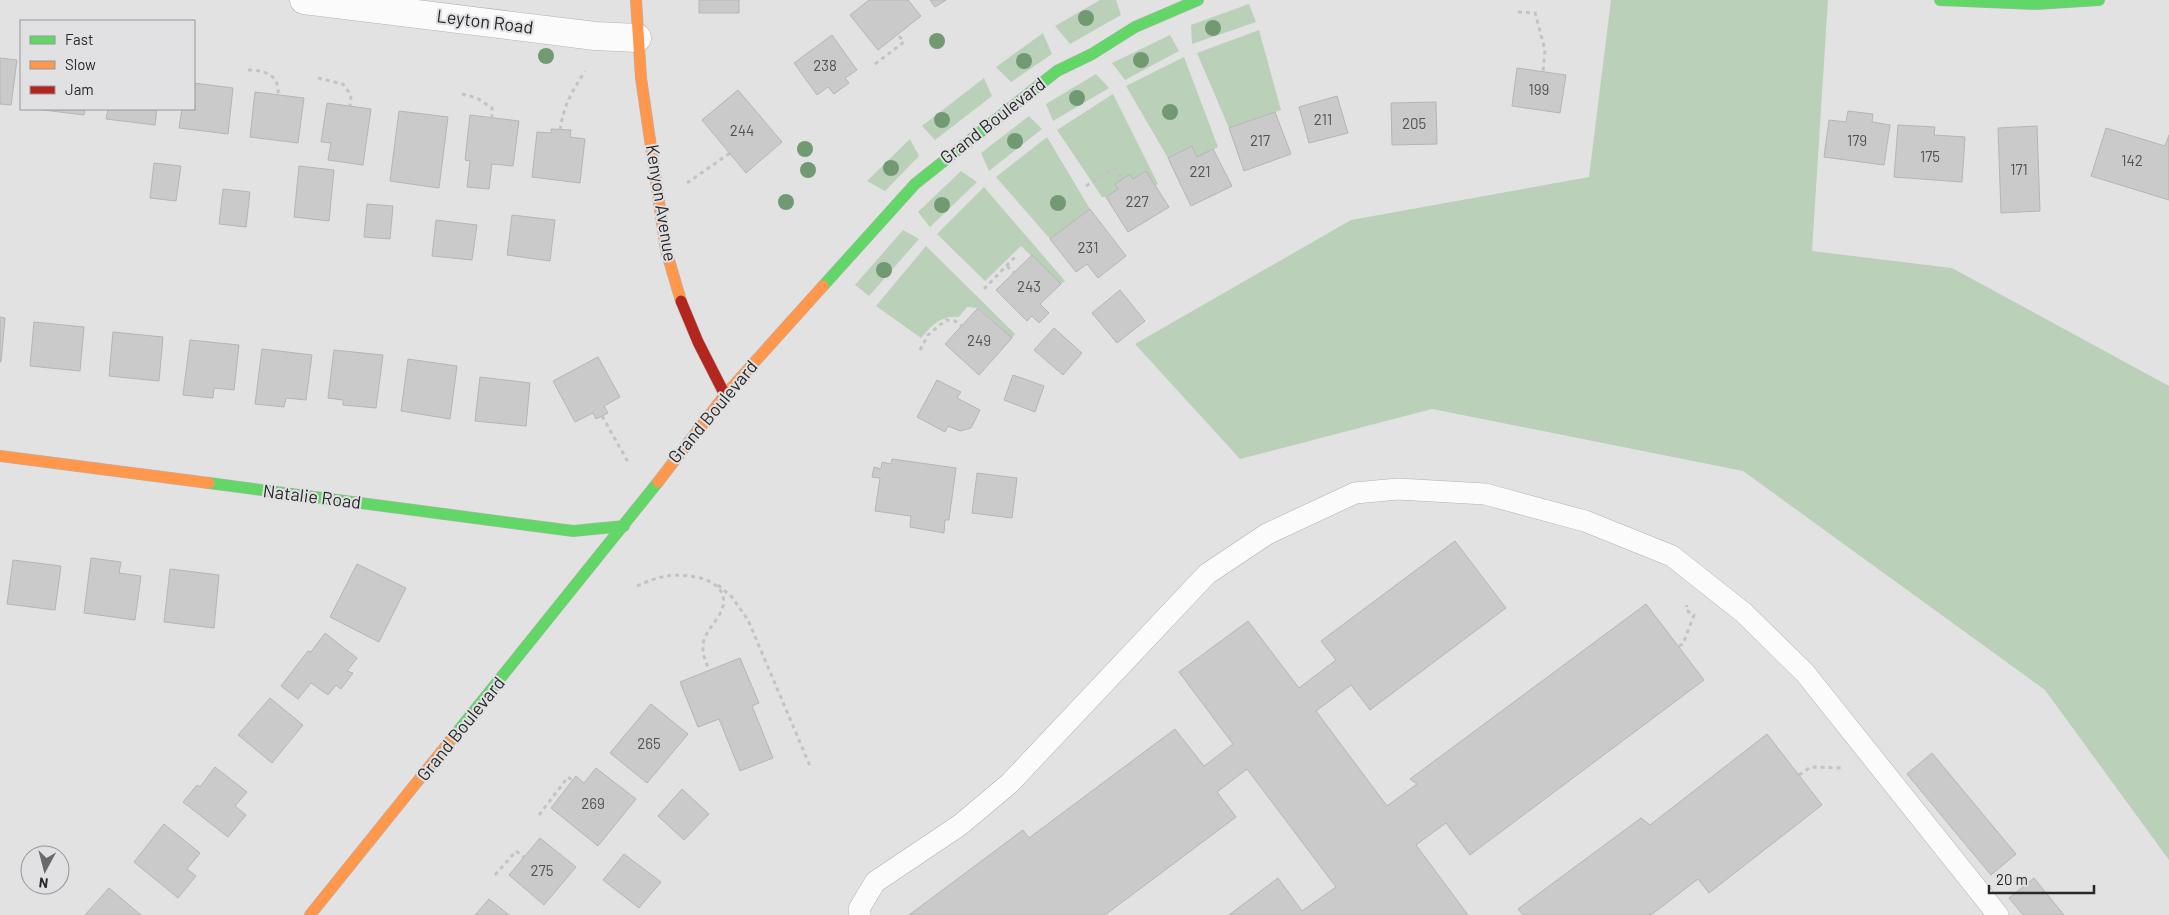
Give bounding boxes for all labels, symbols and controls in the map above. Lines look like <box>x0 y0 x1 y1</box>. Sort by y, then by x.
street label: Leyton Road <box>436 4 535 38</box>
legend <box>20 20 195 110</box>
text: Fast <box>65 30 93 48</box>
text: Slow <box>65 55 96 73</box>
house number: 238 <box>813 56 837 74</box>
street label: Grand Boulevard <box>935 72 1050 168</box>
text: Jam <box>65 80 94 98</box>
house number: 199 <box>1529 80 1549 98</box>
house number: 211 <box>1314 110 1332 128</box>
house number: 205 <box>1402 114 1426 132</box>
house number: 244 <box>730 121 754 139</box>
house number: 217 <box>1250 131 1270 149</box>
house number: 179 <box>1847 131 1867 149</box>
street label: Kenyon Avenue <box>642 143 682 263</box>
house number: 175 <box>1920 147 1940 165</box>
house number: 142 <box>2121 151 2143 169</box>
house number: 171 <box>2010 160 2028 178</box>
house number: 221 <box>1189 162 1211 180</box>
house number: 227 <box>1125 192 1149 210</box>
house number: 231 <box>1078 238 1098 256</box>
house number: 243 <box>1017 277 1041 295</box>
house number: 249 <box>967 331 991 349</box>
street label: Grand Boulevard <box>663 355 762 467</box>
street label: Natalie Road <box>262 479 362 513</box>
street label: Grand Boulevard <box>411 672 509 785</box>
house number: 265 <box>637 734 661 752</box>
house number: 269 <box>581 794 605 812</box>
north arrow <box>20 845 70 895</box>
house number: 275 <box>531 861 553 879</box>
scale bar <box>1989 862 2094 894</box>
text: 20 m <box>1996 870 2028 888</box>
text: N <box>38 874 49 892</box>

